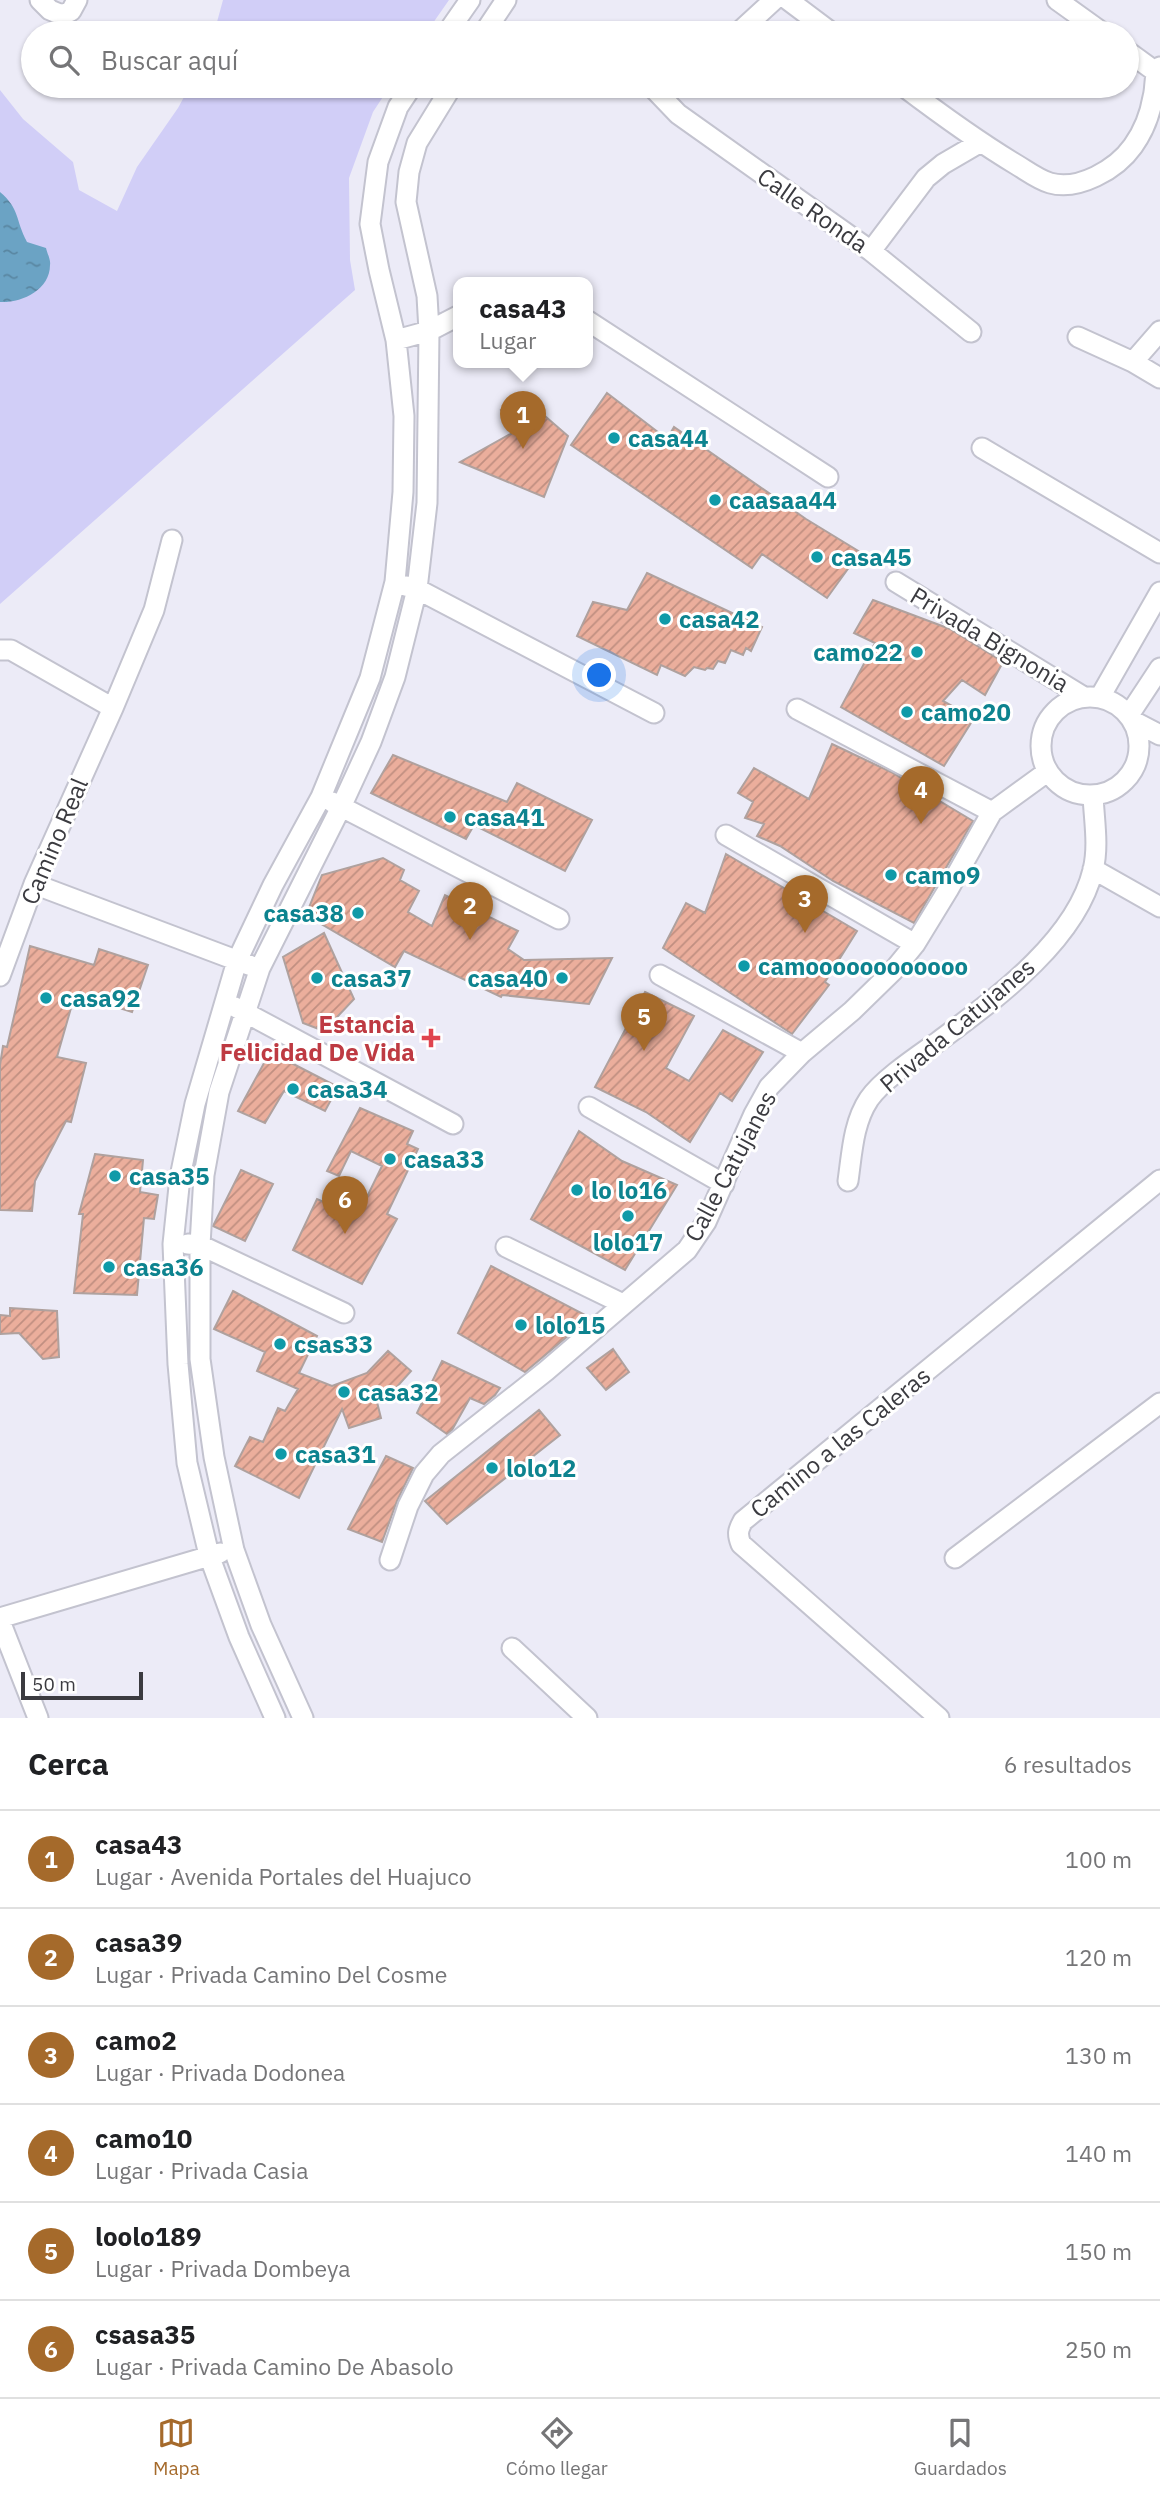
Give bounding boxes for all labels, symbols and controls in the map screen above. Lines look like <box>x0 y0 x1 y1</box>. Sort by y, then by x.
search box <box>21 21 1139 98</box>
icon: search <box>45 41 83 79</box>
text: Buscar aquí <box>101 43 238 77</box>
street label: Calle Ronda <box>751 160 875 260</box>
popup <box>453 277 593 368</box>
text: casa43 <box>479 291 567 325</box>
text: Lugar <box>479 325 536 355</box>
pin: 1 <box>500 391 546 449</box>
place label: casa44 <box>628 422 709 454</box>
marker: casa44 <box>606 430 622 446</box>
place label: caasaa44 <box>729 484 837 516</box>
marker: caasaa44 <box>707 492 723 508</box>
place label: casa45 <box>831 541 912 573</box>
marker: casa45 <box>809 549 825 565</box>
street label: Privada Bignonia <box>905 579 1075 699</box>
place label: casa42 <box>679 603 760 635</box>
marker: casa42 <box>657 611 673 627</box>
place label: camo22 <box>813 636 903 668</box>
marker: camo22 <box>909 644 925 660</box>
your location <box>582 658 616 692</box>
place label: camo20 <box>921 696 1011 728</box>
marker: camo20 <box>899 704 915 720</box>
pin: 4 <box>898 766 944 824</box>
street label: Camino Real <box>13 773 95 909</box>
place label: casa41 <box>464 801 545 833</box>
marker: casa41 <box>442 809 458 825</box>
place label: camo9 <box>905 859 980 891</box>
marker: camo9 <box>883 867 899 883</box>
pin: 3 <box>782 875 828 933</box>
pin: 2 <box>447 882 493 940</box>
place label: casa38 <box>263 897 344 929</box>
marker: casa38 <box>350 905 366 921</box>
place label: camoooooooooooo <box>758 950 968 982</box>
street label: Privada Catujanes <box>873 951 1041 1099</box>
marker: camoooooooooooo <box>736 958 752 974</box>
place label: casa37 <box>331 962 412 994</box>
place label: casa40 <box>467 962 548 994</box>
marker: casa37 <box>309 970 325 986</box>
marker: casa40 <box>554 970 570 986</box>
place label: casa92 <box>60 982 141 1014</box>
marker: casa92 <box>38 990 54 1006</box>
pin: 5 <box>621 993 667 1051</box>
place label: Estancia Felicidad De Vida <box>220 1008 415 1068</box>
marker: Estancia Felicidad De Vida <box>421 1028 441 1048</box>
place label: casa34 <box>307 1073 388 1105</box>
marker: casa34 <box>285 1081 301 1097</box>
street label: Calle Catujanes <box>677 1085 783 1247</box>
place label: casa33 <box>404 1143 485 1175</box>
marker: casa33 <box>382 1151 398 1167</box>
place label: casa35 <box>129 1160 210 1192</box>
marker: casa35 <box>107 1168 123 1184</box>
place label: lo lo16 <box>591 1174 667 1206</box>
pin: 6 <box>322 1176 368 1234</box>
marker: lo lo16 <box>569 1182 585 1198</box>
marker: lolo17 <box>620 1208 636 1224</box>
place label: lolo17 <box>593 1226 663 1258</box>
place label: casa36 <box>123 1251 204 1283</box>
marker: casa36 <box>101 1259 117 1275</box>
place label: lolo15 <box>535 1309 605 1341</box>
marker: lolo15 <box>513 1317 529 1333</box>
place label: csas33 <box>294 1328 373 1360</box>
marker: csas33 <box>272 1336 288 1352</box>
street label: Camino a las Caleras <box>743 1359 937 1525</box>
place label: casa32 <box>358 1376 439 1408</box>
marker: casa32 <box>336 1384 352 1400</box>
place label: casa31 <box>295 1438 376 1470</box>
marker: casa31 <box>273 1446 289 1462</box>
place label: lolo12 <box>506 1452 576 1484</box>
marker: lolo12 <box>484 1460 500 1476</box>
scale bar <box>21 1669 144 1701</box>
text: 50 m <box>32 1672 76 1696</box>
text: Cerca <box>28 1744 109 1783</box>
text: 6 resultados <box>1004 1749 1132 1779</box>
text: casa43 <box>95 1827 182 1861</box>
text: 1 <box>44 1844 58 1874</box>
text: 100 m <box>1065 1844 1132 1874</box>
text: Lugar · Avenida Portales del Huajuco <box>95 1861 472 1891</box>
text: casa39 <box>95 1925 182 1959</box>
text: 2 <box>44 1942 58 1972</box>
text: 120 m <box>1065 1942 1132 1972</box>
text: Lugar · Privada Camino Del Cosme <box>95 1959 447 1989</box>
text: camo2 <box>95 2023 177 2057</box>
text: 3 <box>44 2040 58 2070</box>
text: 130 m <box>1065 2040 1132 2070</box>
text: Lugar · Privada Dodonea <box>95 2057 345 2087</box>
text: camo10 <box>95 2121 192 2155</box>
text: 4 <box>44 2138 58 2168</box>
text: 140 m <box>1065 2138 1132 2168</box>
text: Lugar · Privada Casia <box>95 2155 309 2185</box>
text: loolo189 <box>95 2219 202 2253</box>
text: 5 <box>44 2236 58 2266</box>
text: 150 m <box>1065 2236 1132 2266</box>
text: Lugar · Privada Dombeya <box>95 2253 351 2283</box>
text: csasa35 <box>95 2317 195 2351</box>
text: 6 <box>44 2334 58 2364</box>
text: 250 m <box>1065 2334 1132 2364</box>
text: Lugar · Privada Camino De Abasolo <box>95 2351 454 2381</box>
tab: Mapa <box>153 2414 200 2480</box>
tab: Cómo llegar <box>506 2414 608 2480</box>
tab: Guardados <box>914 2414 1007 2480</box>

